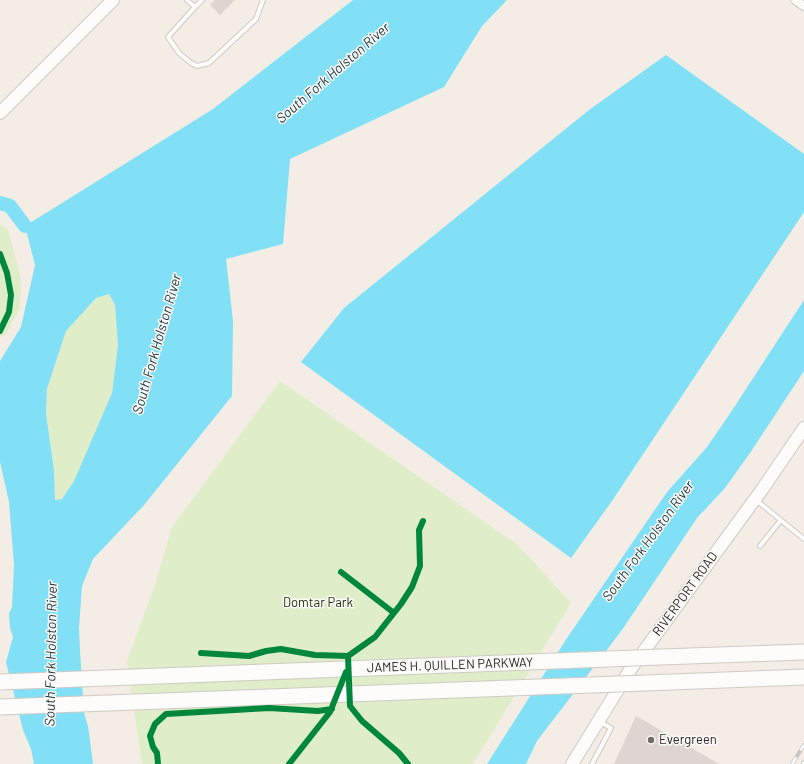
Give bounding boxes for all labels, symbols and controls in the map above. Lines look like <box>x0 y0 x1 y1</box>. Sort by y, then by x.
water label: South Fork Holston River <box>273 19 393 127</box>
water label: South Fork Holston River <box>129 272 185 416</box>
water label: South Fork Holston River <box>599 477 697 605</box>
street label: RIVERPORT ROAD <box>649 549 721 639</box>
water label: South Fork Holston River <box>41 581 61 727</box>
park label: Domtar Park <box>283 595 353 611</box>
street label: JAMES H. QUILLEN PARKWAY <box>367 654 533 676</box>
place label: Evergreen <box>659 732 717 748</box>
marker: Evergreen <box>646 735 656 745</box>

